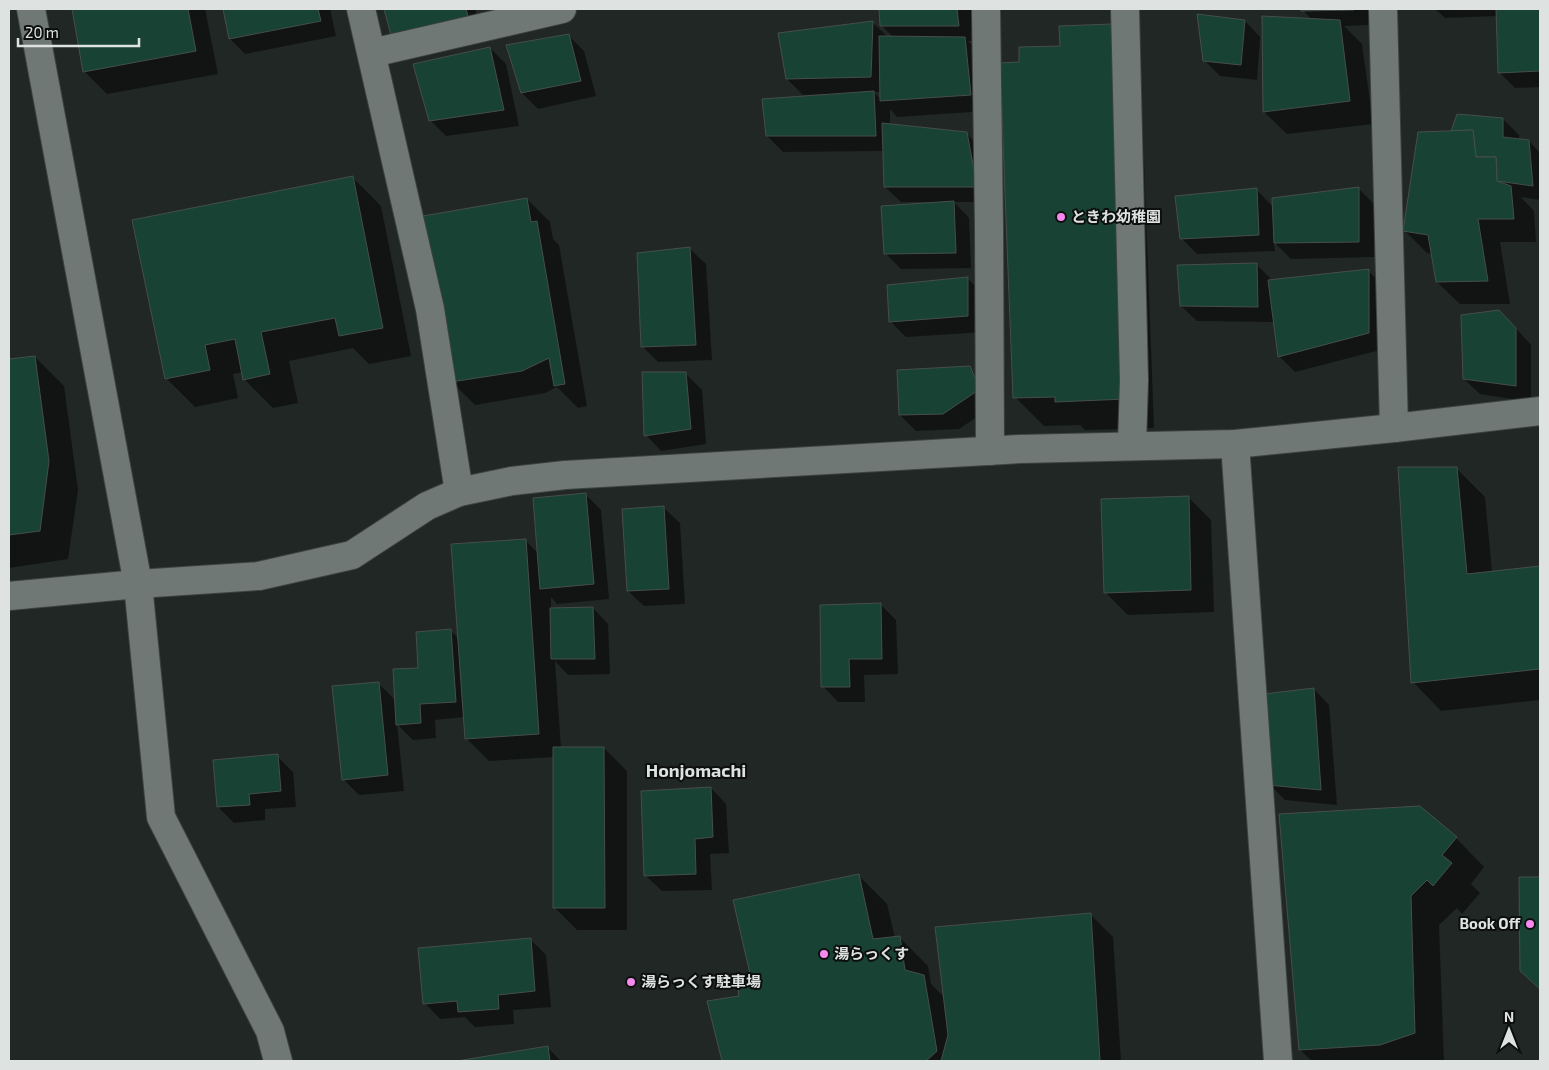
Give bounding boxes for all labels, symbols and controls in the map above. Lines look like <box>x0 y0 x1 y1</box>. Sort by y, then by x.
scale bar <box>18 15 139 47</box>
text: 20 m <box>25 23 59 41</box>
place label: ときわ幼稚園 <box>1071 207 1161 225</box>
marker: ときわ幼稚園 <box>1055 211 1067 223</box>
district label: Honjomachi <box>646 759 746 781</box>
place label: Book Off <box>1459 914 1521 932</box>
marker: Book Off <box>1524 918 1536 930</box>
place label: 湯らっくす <box>834 944 909 962</box>
marker: 湯らっくす <box>818 948 830 960</box>
place label: 湯らっくす駐車場 <box>641 972 761 990</box>
marker: 湯らっくす駐車場 <box>625 976 637 988</box>
north arrow <box>1484 1005 1534 1055</box>
text: N <box>1504 1008 1514 1025</box>

